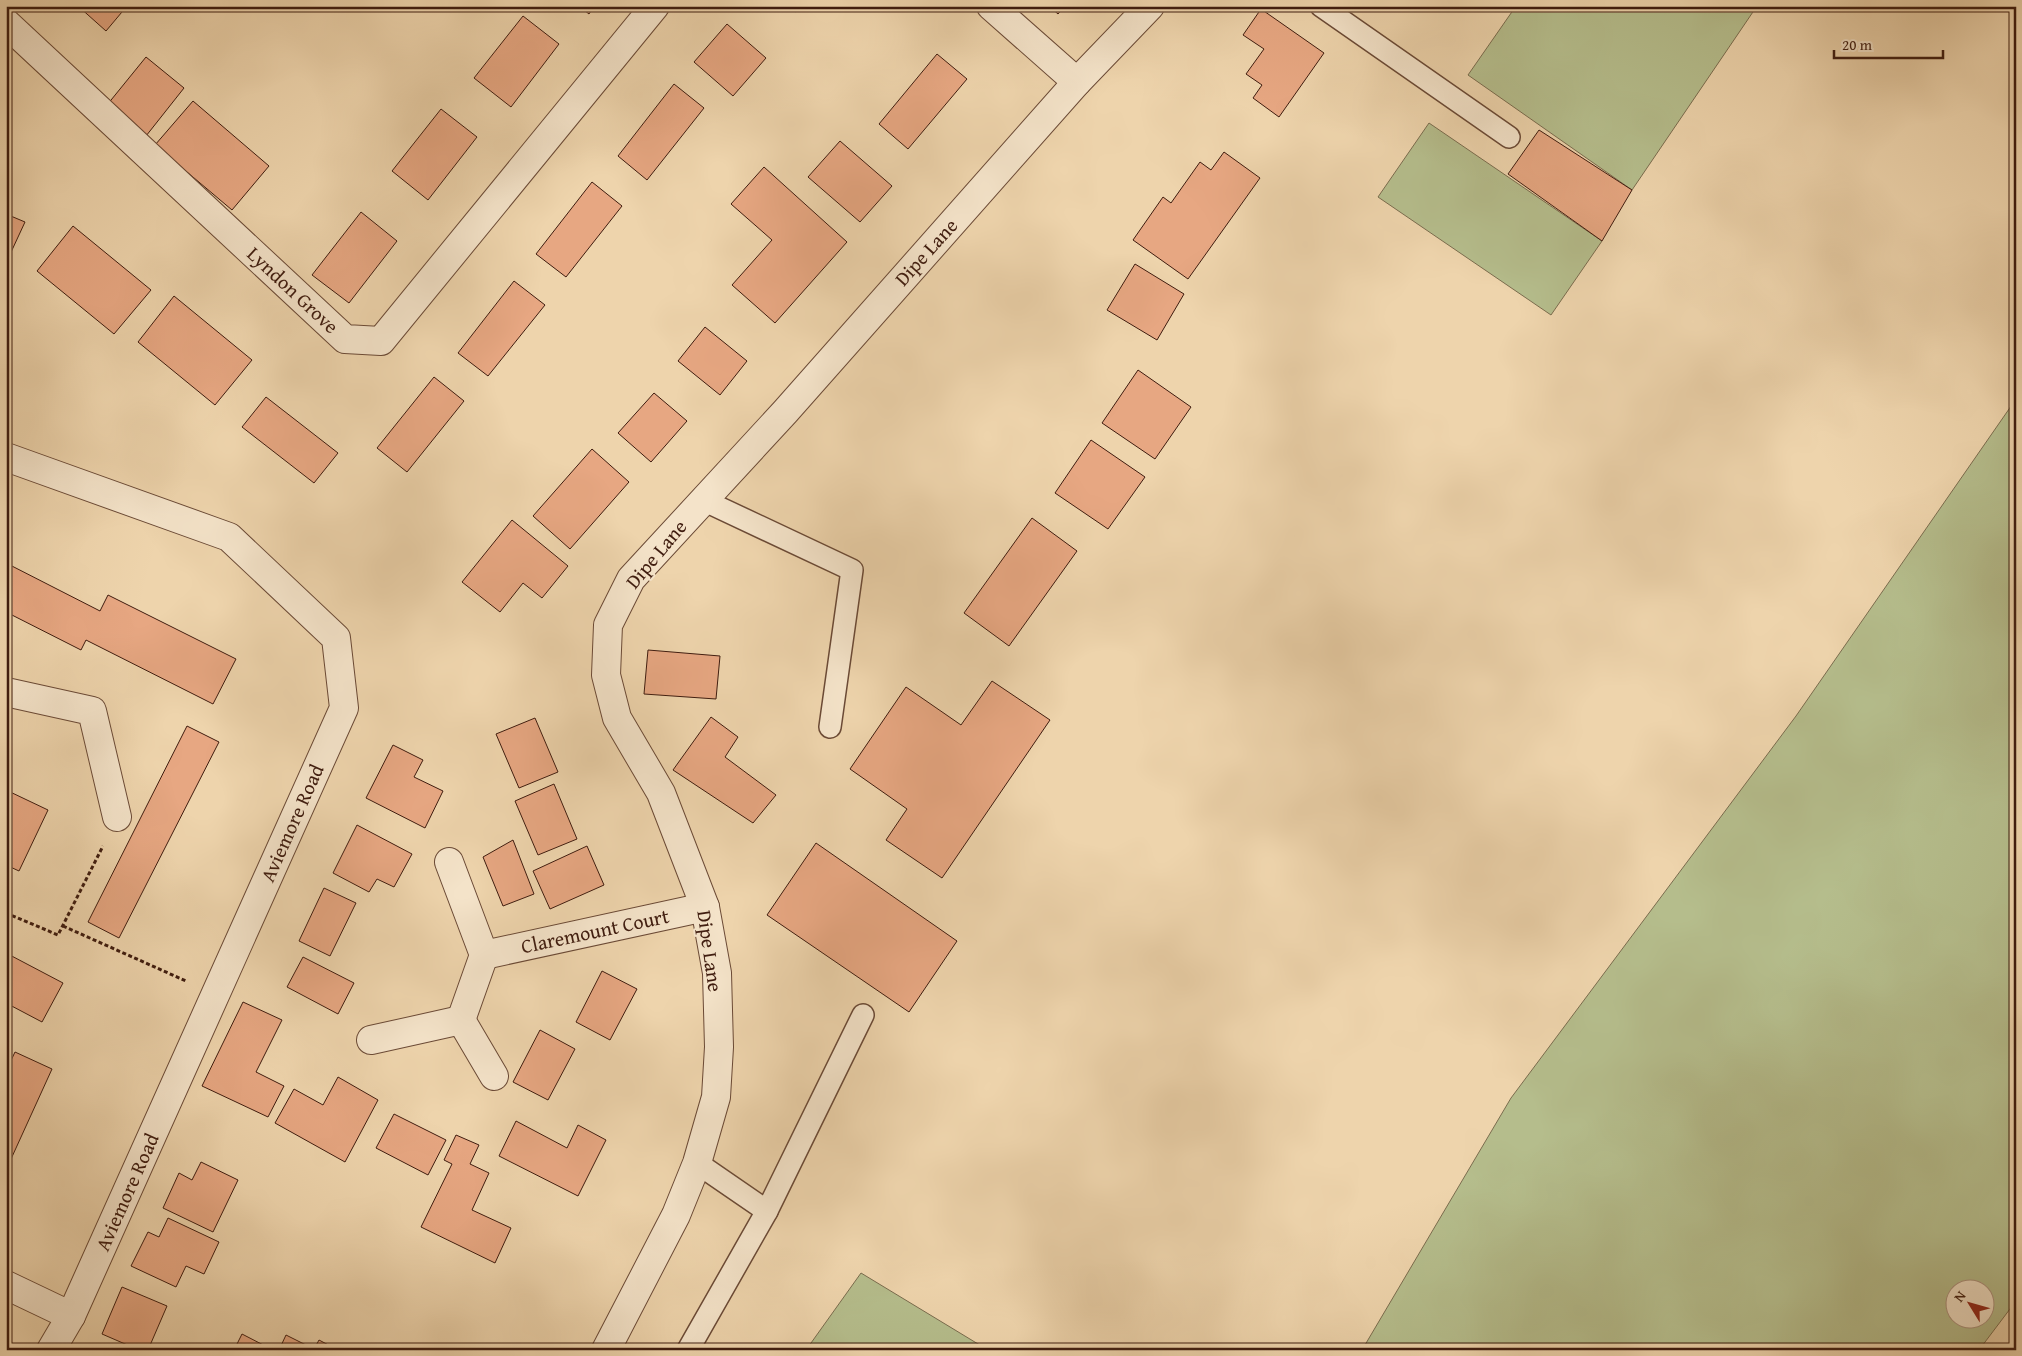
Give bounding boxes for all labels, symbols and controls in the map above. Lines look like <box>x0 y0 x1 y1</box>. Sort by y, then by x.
scale bar <box>1834 28 1943 60</box>
text: 20 m <box>1842 34 1873 55</box>
street label: Dipe Lane <box>887 211 964 292</box>
street label: Lyndon Grove <box>241 240 346 340</box>
street label: Dipe Lane <box>618 513 693 594</box>
street label: Aviemore Road <box>253 759 331 886</box>
street label: Claremount Court <box>518 901 672 960</box>
street label: Dipe Lane <box>690 908 731 994</box>
street label: Aviemore Road <box>88 1128 166 1255</box>
north arrow <box>1944 1278 1994 1328</box>
text: N <box>1949 1286 1971 1306</box>

